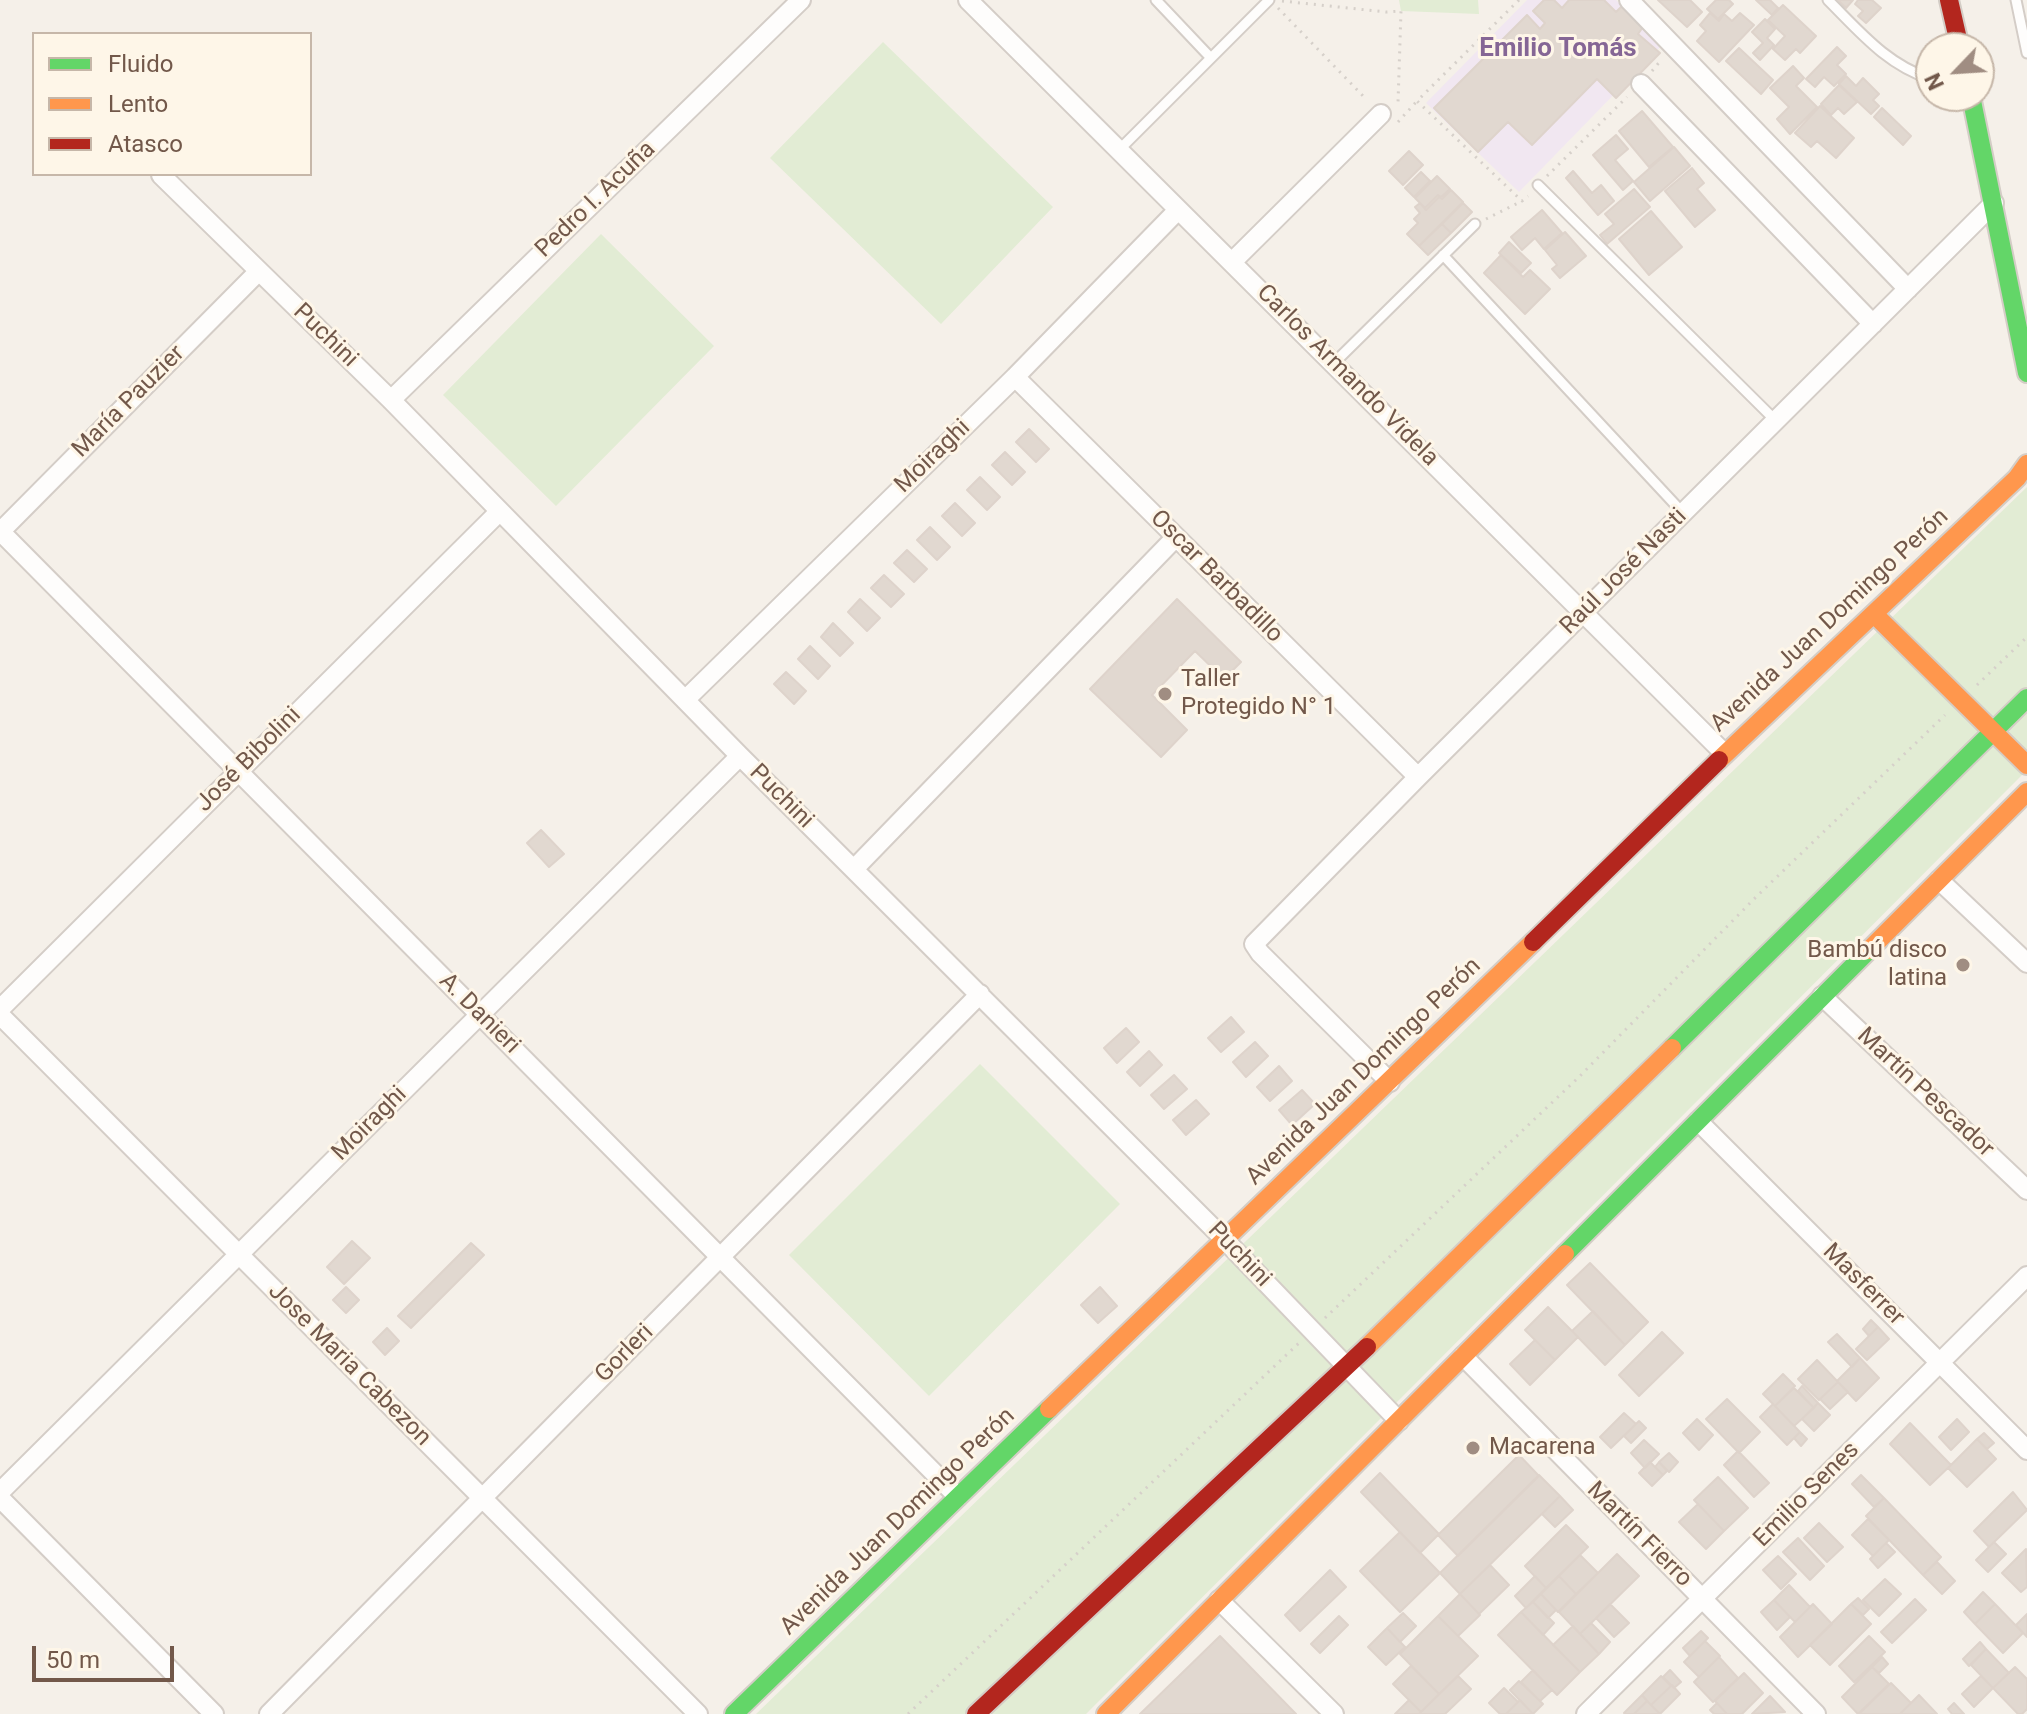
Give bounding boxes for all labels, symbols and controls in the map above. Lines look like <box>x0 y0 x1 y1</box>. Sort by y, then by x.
legend <box>32 32 312 176</box>
north arrow <box>1915 32 1995 112</box>
district label: Emilio Tomás <box>1479 33 1637 65</box>
text: Fluido <box>108 50 173 78</box>
text: N <box>1920 69 1949 94</box>
text: Lento <box>108 90 168 118</box>
text: Atasco <box>108 130 183 158</box>
street label: Pedro I. Acuña <box>530 136 662 264</box>
street label: Carlos Armando Videla <box>1250 279 1444 473</box>
street label: Puchini <box>287 298 363 374</box>
street label: María Pauzier <box>67 340 191 464</box>
street label: Moiraghi <box>889 414 977 500</box>
street label: Raúl José Nasti <box>1555 503 1693 641</box>
street label: Avenida Juan Domingo Perón <box>1705 503 1955 739</box>
street label: Oscar Barbadillo <box>1144 505 1288 649</box>
place label: Taller Protegido N° 1 <box>1181 666 1336 722</box>
marker: Taller Protegido N° 1 <box>1156 685 1174 703</box>
street label: José Bibolini <box>190 701 308 819</box>
street label: Puchini <box>743 759 819 835</box>
place label: Bambú disco latina <box>1807 937 1947 993</box>
street label: Avenida Juan Domingo Perón <box>1241 952 1487 1192</box>
marker: Bambú disco latina <box>1954 956 1972 974</box>
street label: A. Danieri <box>433 968 525 1060</box>
street label: Martín Pescador <box>1851 1022 1999 1164</box>
street label: Moiraghi <box>327 1081 413 1167</box>
street label: Puchini <box>1201 1217 1277 1293</box>
street label: Masferrer <box>1816 1238 1910 1332</box>
street label: Jose Maria Cabezon <box>262 1278 436 1452</box>
street label: Gorleri <box>590 1319 660 1389</box>
street label: Avenida Juan Domingo Perón <box>775 1402 1021 1642</box>
place label: Macarena <box>1489 1434 1596 1462</box>
street label: Emilio Senes <box>1748 1436 1866 1554</box>
marker: Macarena <box>1464 1439 1482 1457</box>
street label: Martín Fierro <box>1580 1476 1698 1594</box>
scale bar <box>36 1630 178 1680</box>
text: 50 m <box>46 1646 100 1674</box>

